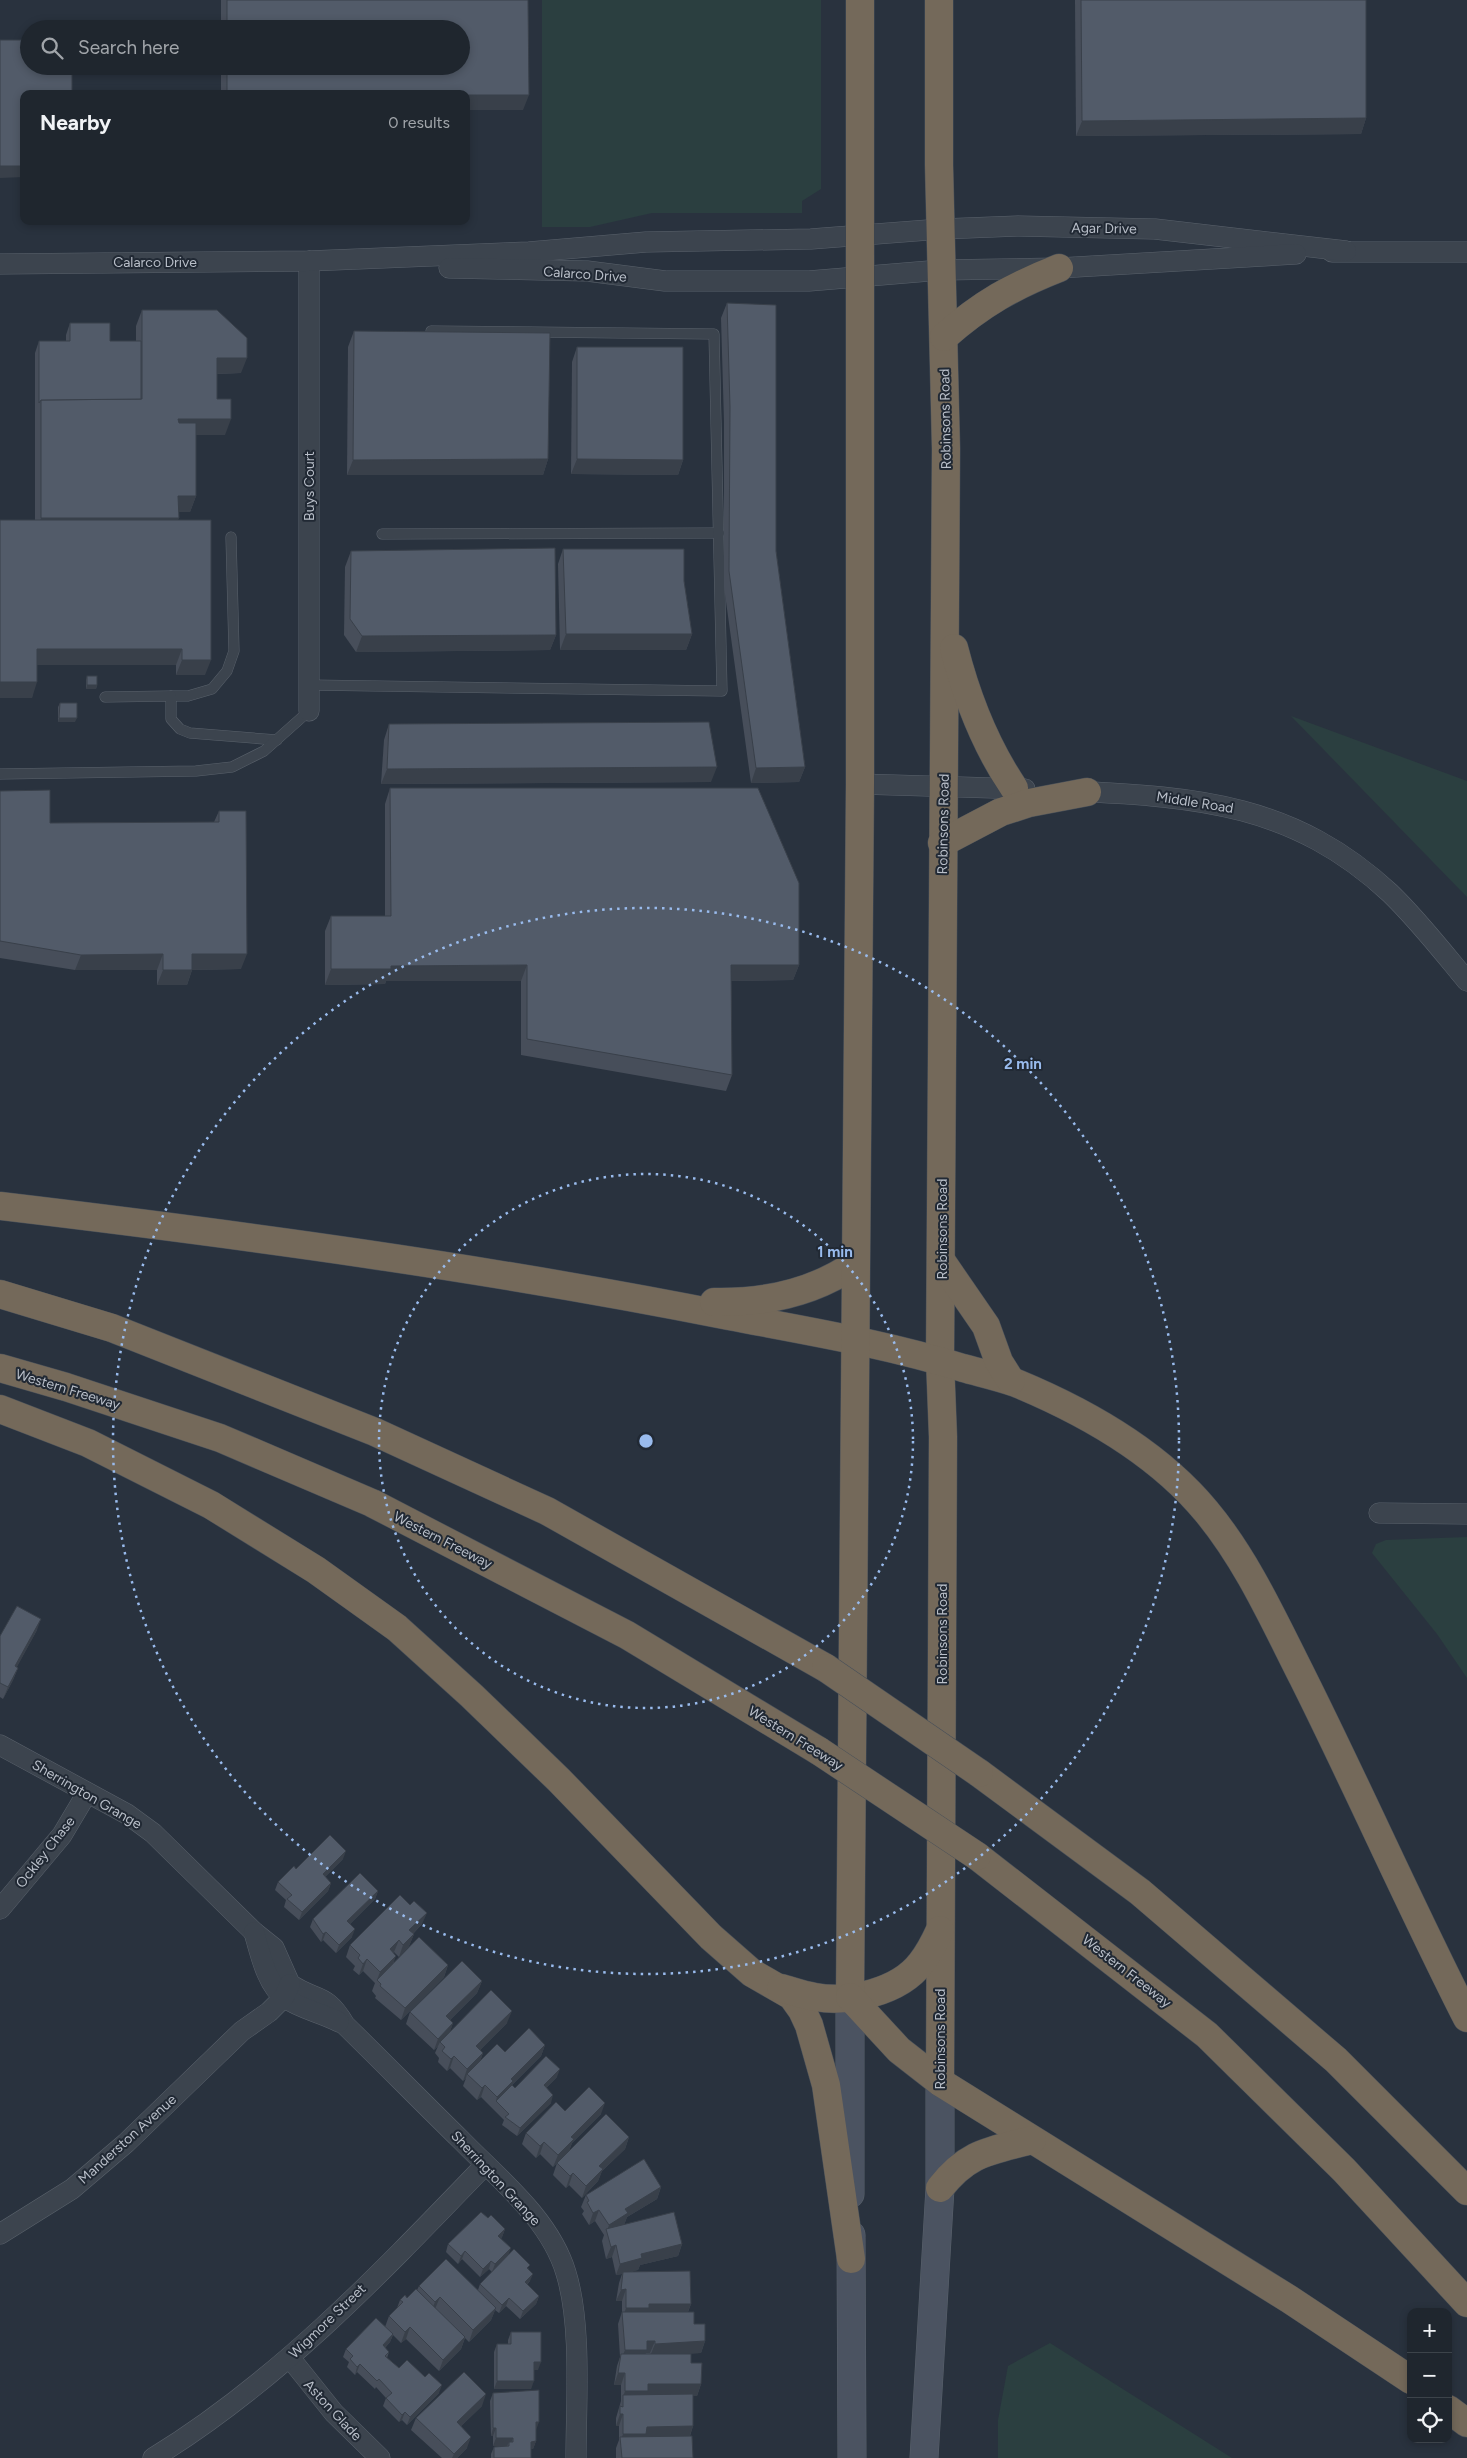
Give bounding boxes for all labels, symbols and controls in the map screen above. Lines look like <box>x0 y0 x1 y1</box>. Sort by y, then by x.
search box <box>20 20 470 75</box>
icon: search <box>38 34 66 62</box>
text: Search here <box>78 36 180 59</box>
text: Nearby <box>40 110 111 135</box>
text: 0 results <box>388 113 450 132</box>
street label: Agar Drive <box>1071 219 1137 238</box>
street label: Calarco Drive <box>113 254 197 271</box>
street label: Calarco Drive <box>543 263 628 286</box>
street label: Robinsons Road <box>936 368 955 470</box>
street label: Buys Court <box>301 451 318 521</box>
street label: Robinsons Road <box>934 773 953 875</box>
street label: Middle Road <box>1155 788 1235 817</box>
text: 2 min <box>1004 1055 1042 1073</box>
street label: Robinsons Road <box>934 1179 951 1279</box>
text: 1 min <box>817 1243 853 1261</box>
street label: Western Freeway <box>14 1365 123 1414</box>
centre of rings <box>637 1432 655 1450</box>
street label: Western Freeway <box>391 1508 496 1573</box>
street label: Robinsons Road <box>934 1584 951 1684</box>
street label: Western Freeway <box>745 1702 847 1775</box>
street label: Sherrington Grange <box>29 1756 145 1833</box>
street label: Ockley Chase <box>12 1813 79 1891</box>
street label: Western Freeway <box>1079 1931 1175 2012</box>
street label: Robinsons Road <box>932 1989 949 2089</box>
street label: Manderston Avenue <box>75 2091 180 2188</box>
street label: Sherrington Grange <box>447 2127 544 2230</box>
street label: Wigmore Street <box>285 2281 369 2362</box>
map controls <box>1407 2308 1452 2443</box>
button: + <box>1407 2308 1452 2353</box>
button: − <box>1407 2353 1452 2398</box>
street label: Aston Glade <box>300 2376 365 2445</box>
button: locate <box>1407 2398 1452 2443</box>

